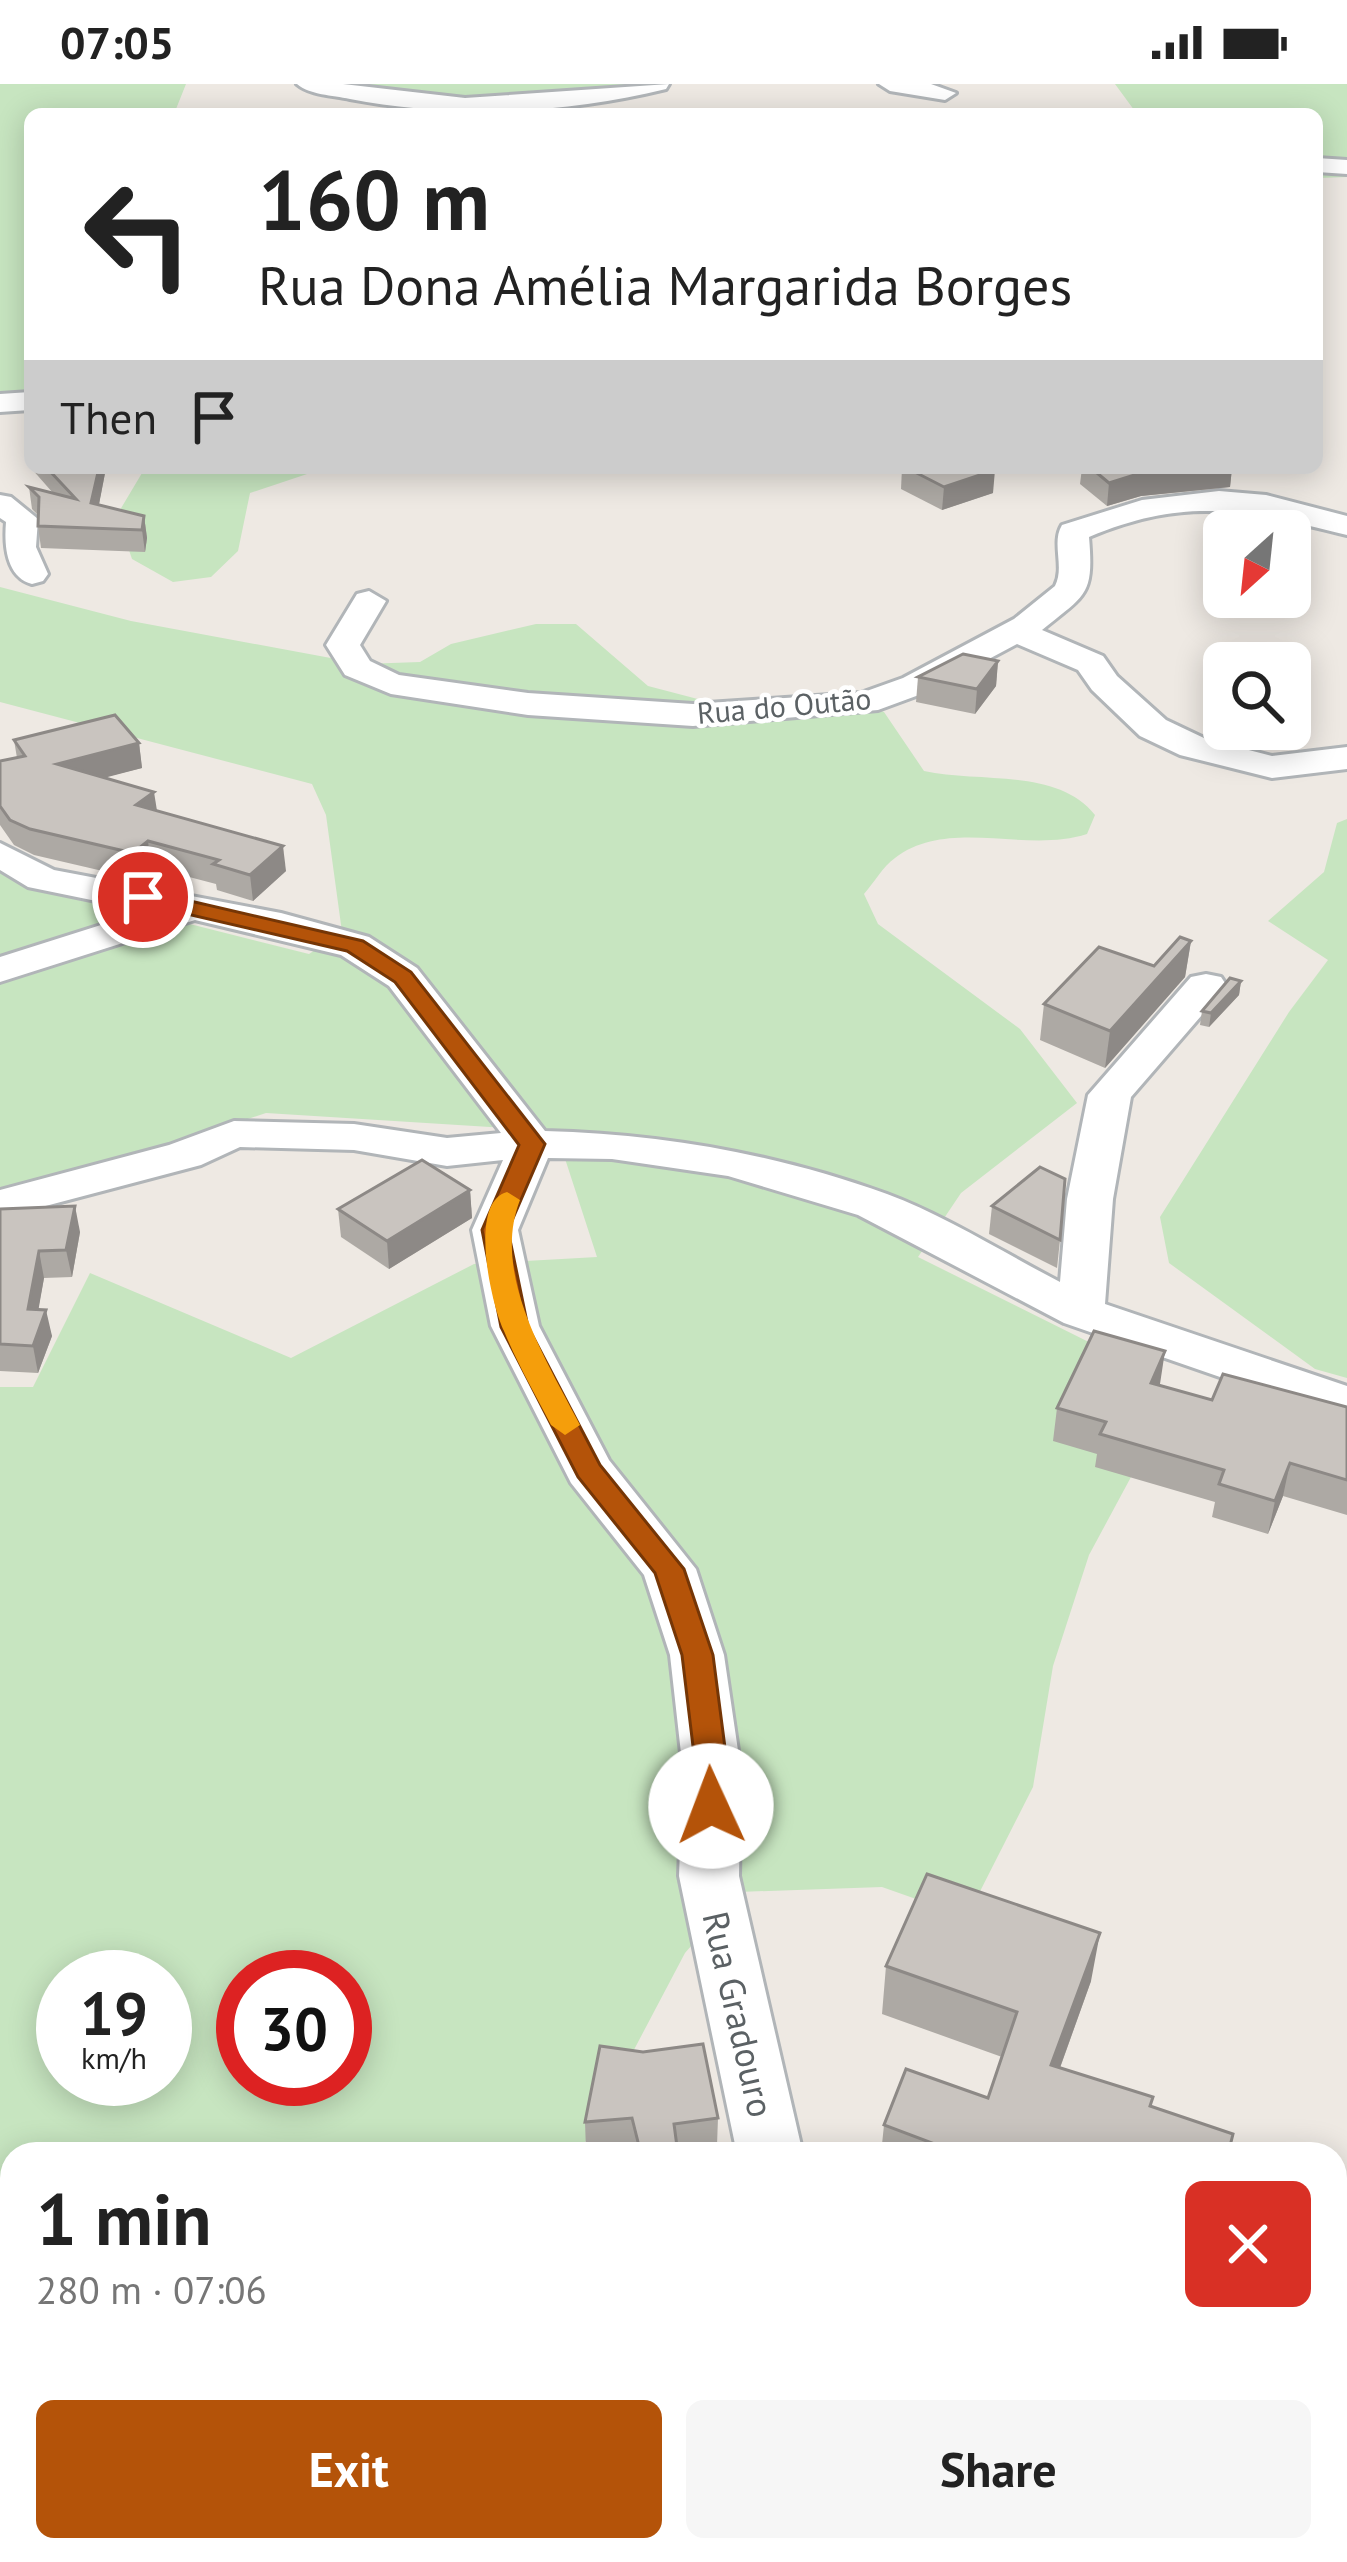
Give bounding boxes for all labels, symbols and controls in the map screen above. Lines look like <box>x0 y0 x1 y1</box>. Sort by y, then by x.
text: 07:05 <box>60 13 174 71</box>
text: 160 m <box>258 144 490 253</box>
icon: left <box>60 156 216 312</box>
text: Rua Dona Amélia Margarida Borges <box>258 250 1072 320</box>
icon: arrive <box>181 384 247 450</box>
text: Then <box>60 388 157 446</box>
north arrow <box>1203 510 1311 618</box>
map controls <box>1203 510 1311 750</box>
button: search <box>1203 642 1311 750</box>
street label: Rua do Outão <box>695 678 873 732</box>
pin <box>92 846 194 948</box>
icon: arrive <box>110 864 176 930</box>
position arrow <box>648 1743 774 1869</box>
street label: Rua Gradouro <box>693 1907 785 2121</box>
speed limit sign: 30 <box>216 1950 372 2106</box>
text: 19 <box>80 1974 148 2052</box>
text: km/h <box>81 2038 147 2077</box>
text: 1 min <box>36 2172 212 2265</box>
button: close <box>1185 2181 1311 2307</box>
text: 280 m · 07:06 <box>36 2264 267 2315</box>
button: Exit <box>36 2400 662 2538</box>
button: Share <box>686 2400 1311 2538</box>

